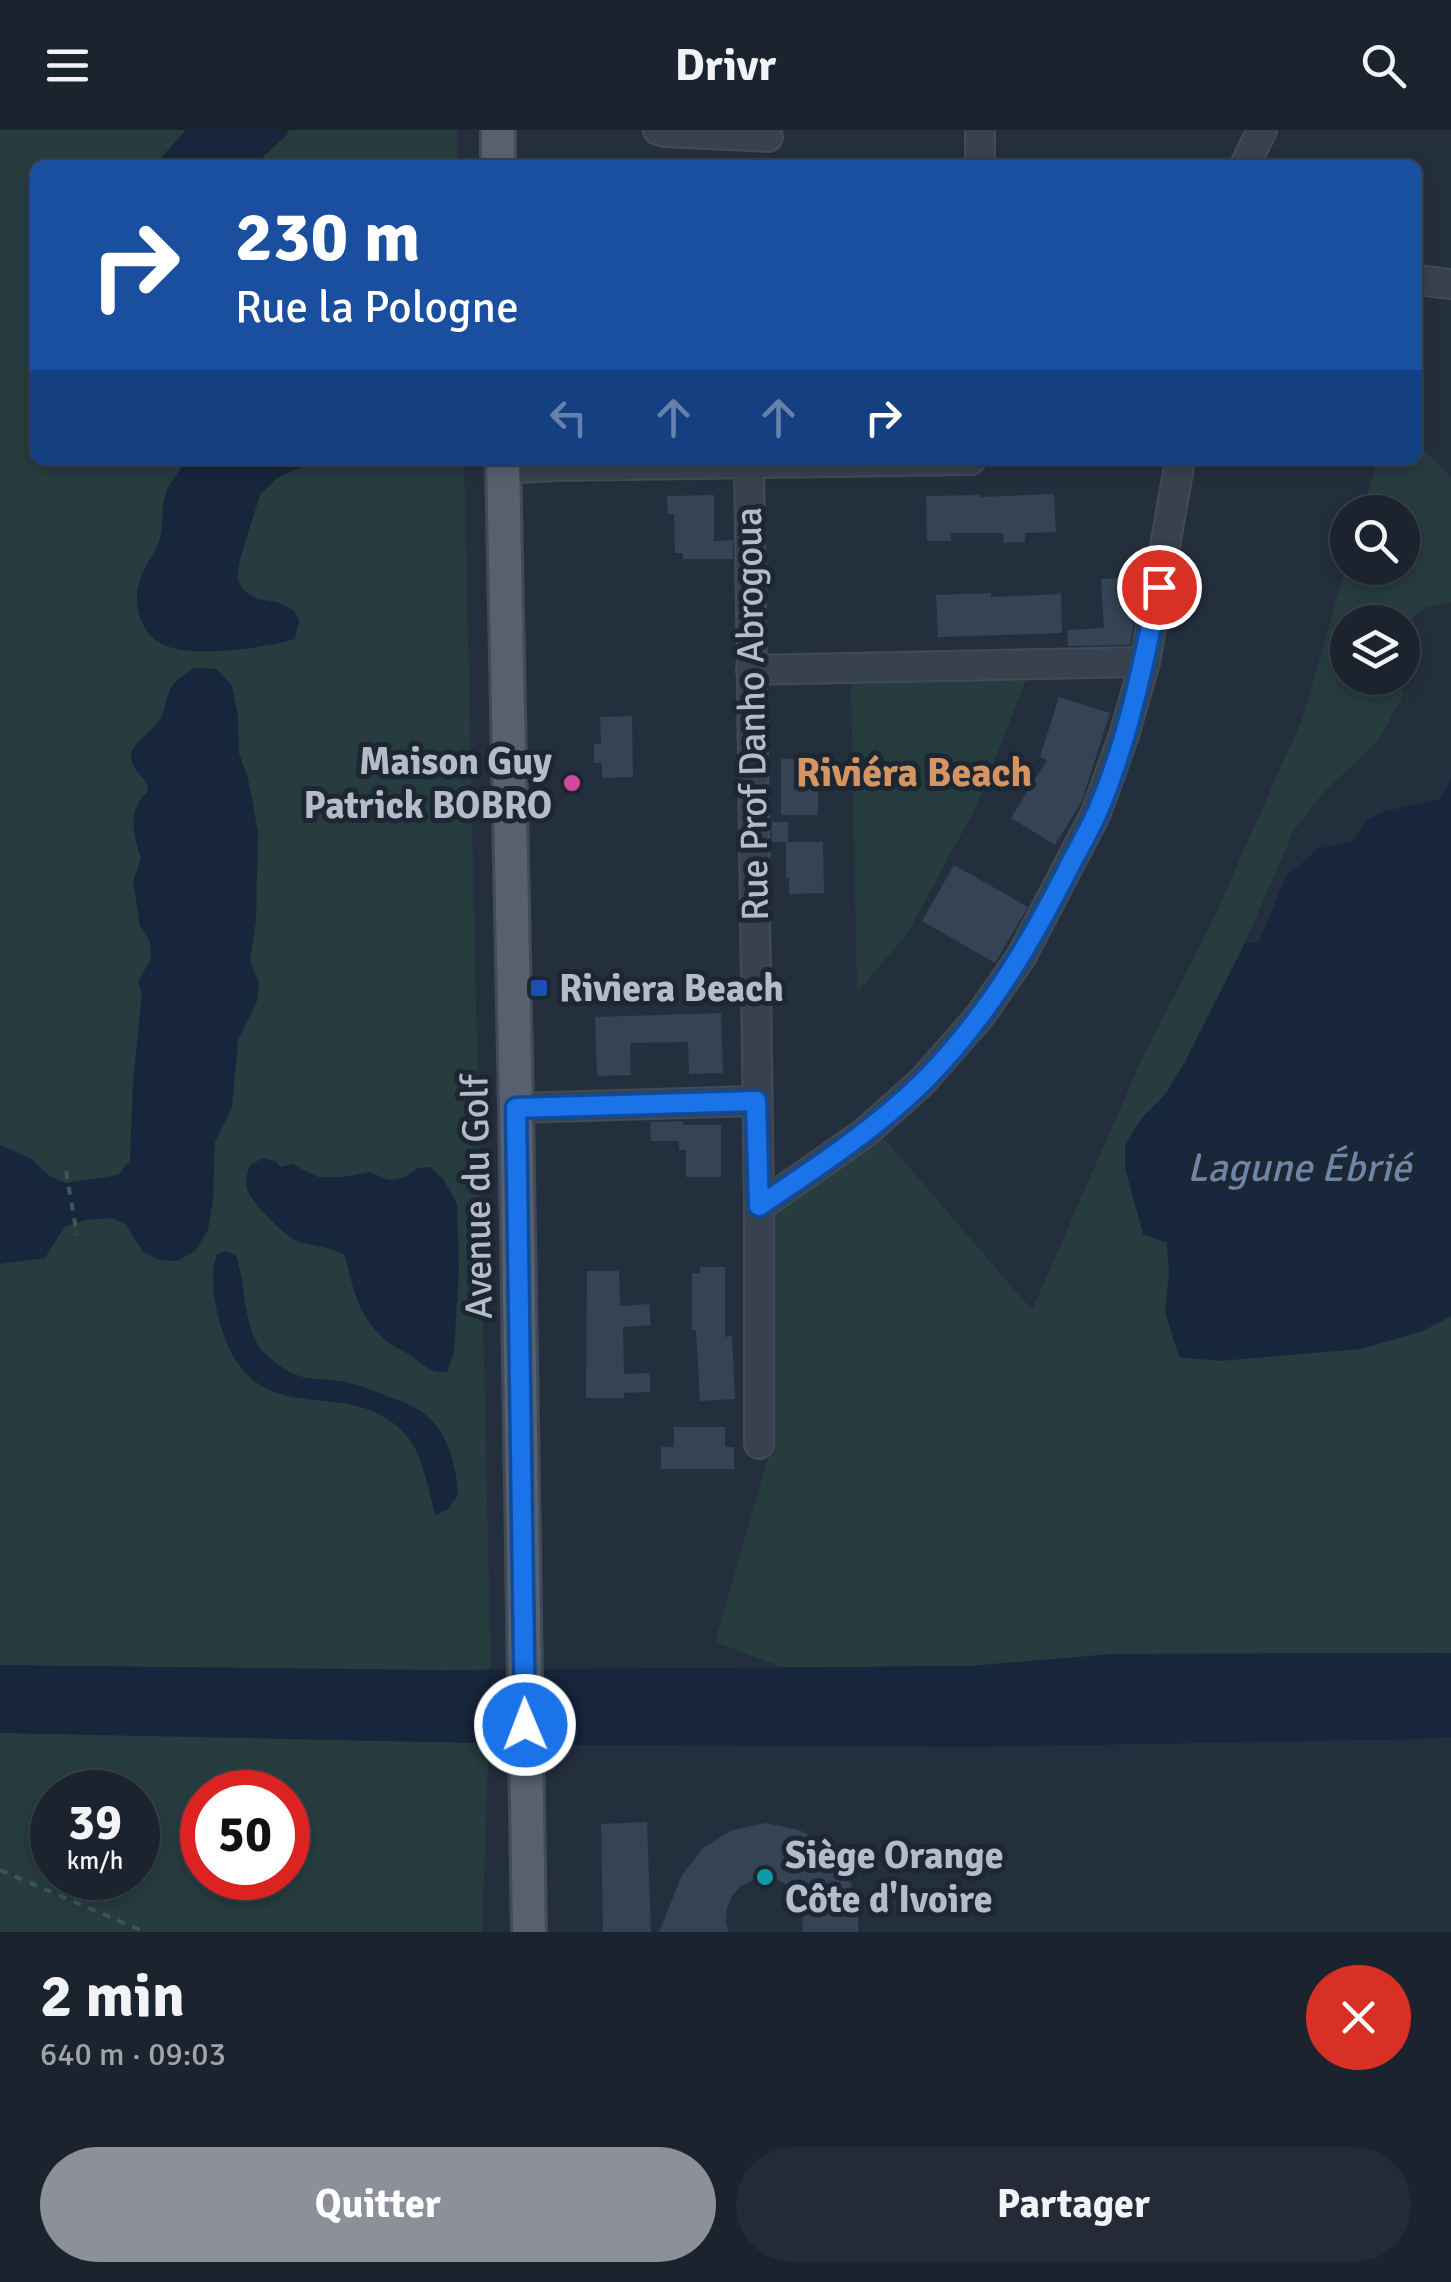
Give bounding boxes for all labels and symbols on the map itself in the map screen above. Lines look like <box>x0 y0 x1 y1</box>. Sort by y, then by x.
street label: Rue Prof Danho Abrogoua <box>725 507 779 921</box>
pin <box>1117 545 1202 630</box>
place label: Maison Guy Patrick BOBRO <box>304 738 552 829</box>
district label: Riviéra Beach <box>796 748 1032 798</box>
marker: Maison Guy Patrick BOBRO <box>561 772 583 794</box>
place label: Riviera Beach <box>559 965 784 1012</box>
marker: Riviera Beach <box>528 977 550 999</box>
street label: Avenue du Golf <box>451 1072 503 1320</box>
water label: Lagune Ébrié <box>1187 1143 1414 1193</box>
position arrow <box>473 1673 577 1777</box>
speed limit sign: 50 <box>180 1770 310 1900</box>
place label: Siège Orange Côte d'Ivoire <box>785 1832 1004 1923</box>
marker: Siège Orange Côte d'Ivoire <box>754 1866 776 1888</box>

